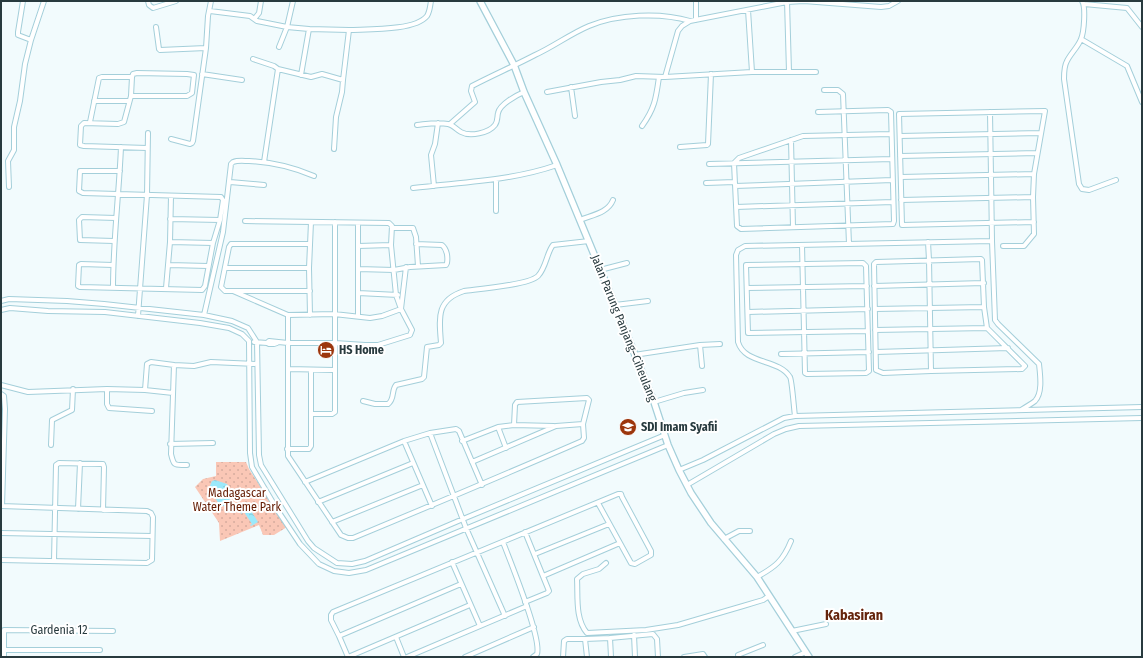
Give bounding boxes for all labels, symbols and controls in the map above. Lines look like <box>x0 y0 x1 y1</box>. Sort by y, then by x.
street label: Jalan Parung Panjang–Ciheulang <box>588 253 660 404</box>
hotel icon: HS Home <box>316 340 336 360</box>
place label: HS Home <box>339 343 384 357</box>
school or university icon: SDI Imam Syafii <box>618 417 638 437</box>
place label: SDI Imam Syafii <box>641 420 717 434</box>
park label: Madagascar Water Theme Park <box>193 486 282 514</box>
district label: Kabasiran <box>825 607 883 624</box>
street label: Gardenia 12 <box>31 623 88 637</box>

